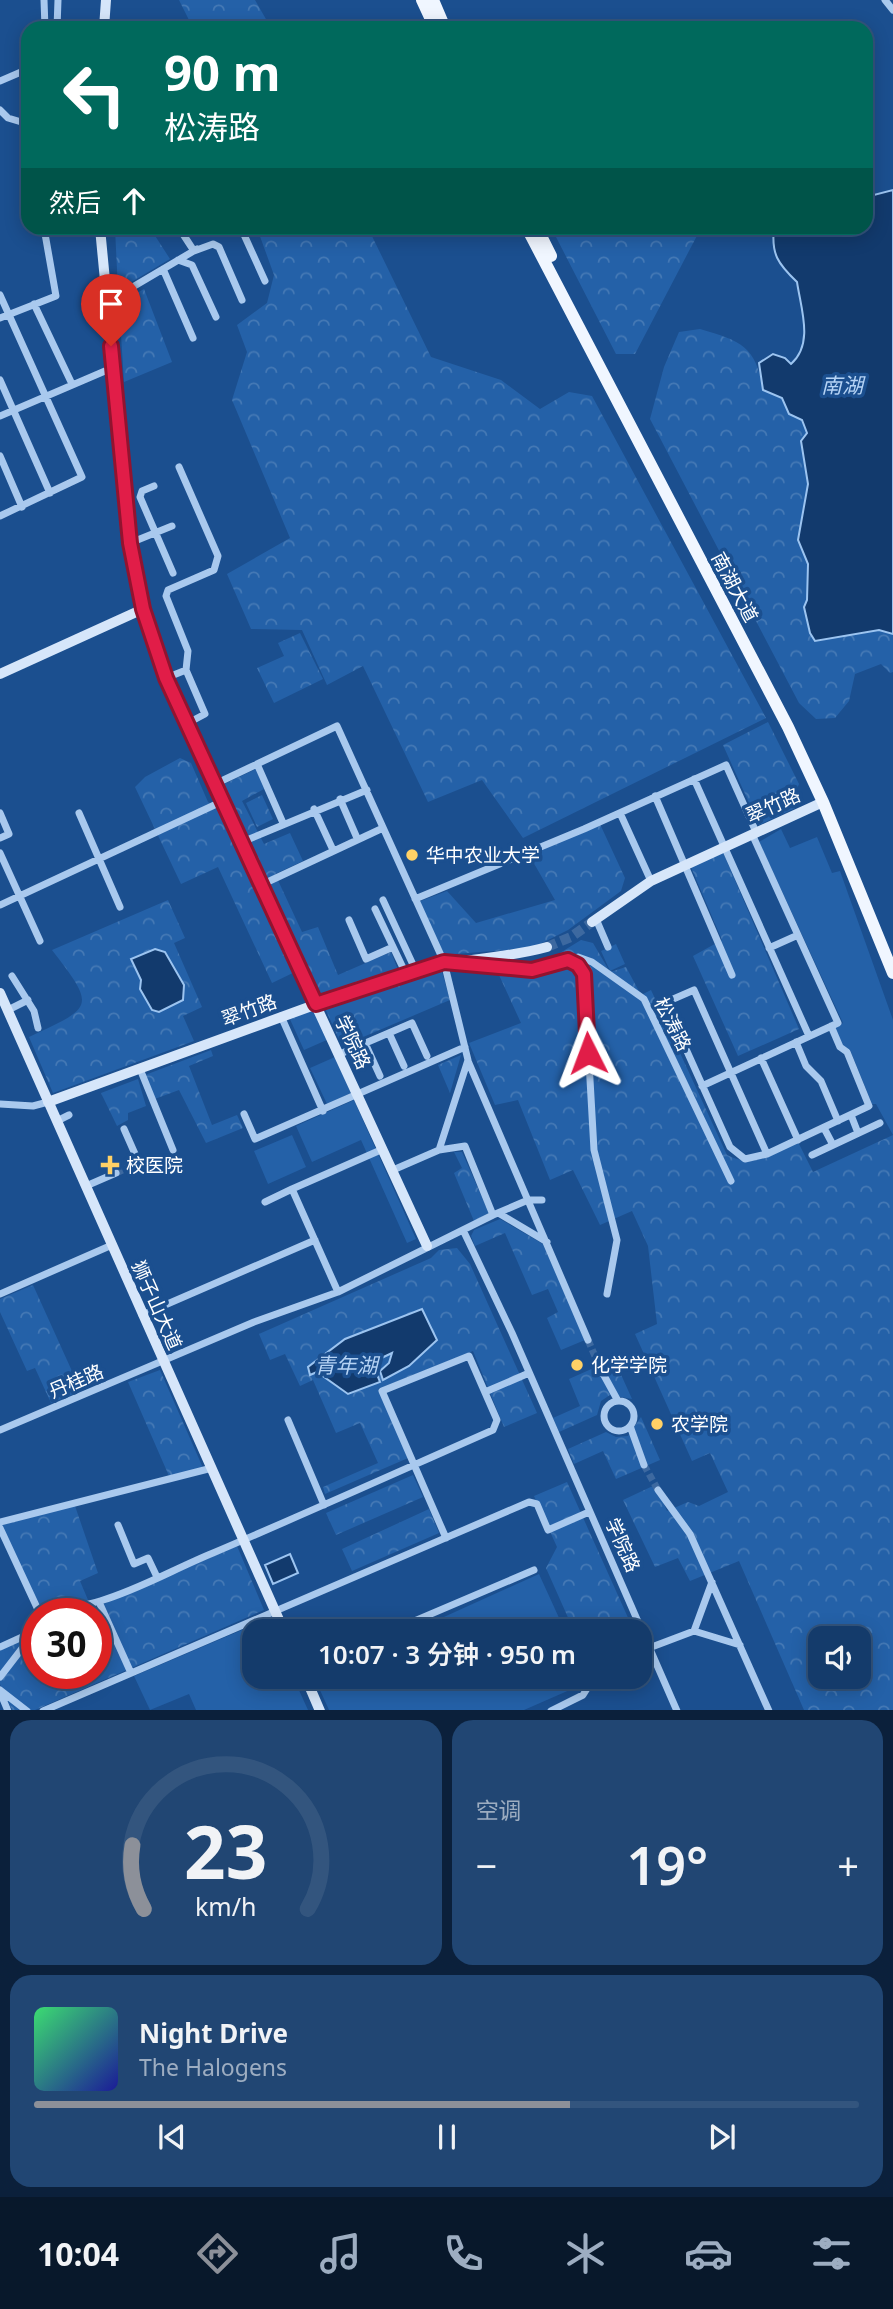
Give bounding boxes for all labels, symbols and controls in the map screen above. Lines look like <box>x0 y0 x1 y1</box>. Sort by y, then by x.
text: 90 m <box>164 39 281 105</box>
icon: left <box>49 49 140 140</box>
text: 松涛路 <box>164 105 260 148</box>
icon: ahead <box>115 182 153 220</box>
text: 然后 <box>49 184 101 220</box>
pin <box>81 274 141 346</box>
icon: arrive <box>92 285 130 323</box>
water label: 南湖 <box>821 371 866 399</box>
street label: 南湖大道 <box>706 547 764 627</box>
street label: 翠竹路 <box>742 782 804 828</box>
place label: 华中农业大学 <box>426 842 540 868</box>
marker: 华中农业大学 <box>404 847 420 863</box>
street label: 翠竹路 <box>218 988 280 1032</box>
street label: 松涛路 <box>648 993 698 1055</box>
street label: 学院路 <box>329 1011 377 1073</box>
position arrow <box>551 1016 625 1090</box>
place label: 校医院 <box>126 1152 183 1178</box>
marker: 校医院 <box>100 1155 120 1175</box>
street label: 狮子山大道 <box>126 1256 188 1354</box>
water label: 青年湖 <box>315 1351 380 1379</box>
place label: 化学学院 <box>591 1352 667 1378</box>
marker: 化学学院 <box>569 1357 585 1373</box>
street label: 丹桂路 <box>45 1358 107 1404</box>
place label: 农学院 <box>671 1411 728 1437</box>
marker: 农学院 <box>649 1416 665 1432</box>
street label: 学院路 <box>600 1514 646 1576</box>
speed limit sign: 30 <box>21 1598 112 1689</box>
map controls <box>808 1626 871 1689</box>
button: sound <box>808 1626 871 1689</box>
text: 10:07 · 3 分钟 · 950 m <box>318 1636 576 1672</box>
text: 空调 <box>476 1794 522 1826</box>
text: 23 <box>184 1801 267 1900</box>
text: 19° <box>626 1829 708 1900</box>
text: − <box>476 1839 497 1891</box>
text: + <box>837 1839 859 1891</box>
text: km/h <box>195 1888 257 1922</box>
text: Night Drive <box>139 2015 288 2051</box>
text: The Halogens <box>139 2051 287 2083</box>
icon: previous <box>153 2118 191 2156</box>
icon: pause <box>428 2118 466 2156</box>
icon: next <box>703 2118 741 2156</box>
icon: directions <box>193 2229 242 2278</box>
icon: music <box>316 2229 365 2278</box>
icon: phone <box>439 2229 488 2278</box>
icon: climate <box>561 2229 610 2278</box>
icon: car <box>684 2229 733 2278</box>
icon: filters <box>807 2229 856 2278</box>
text: 10:04 <box>37 2232 119 2275</box>

